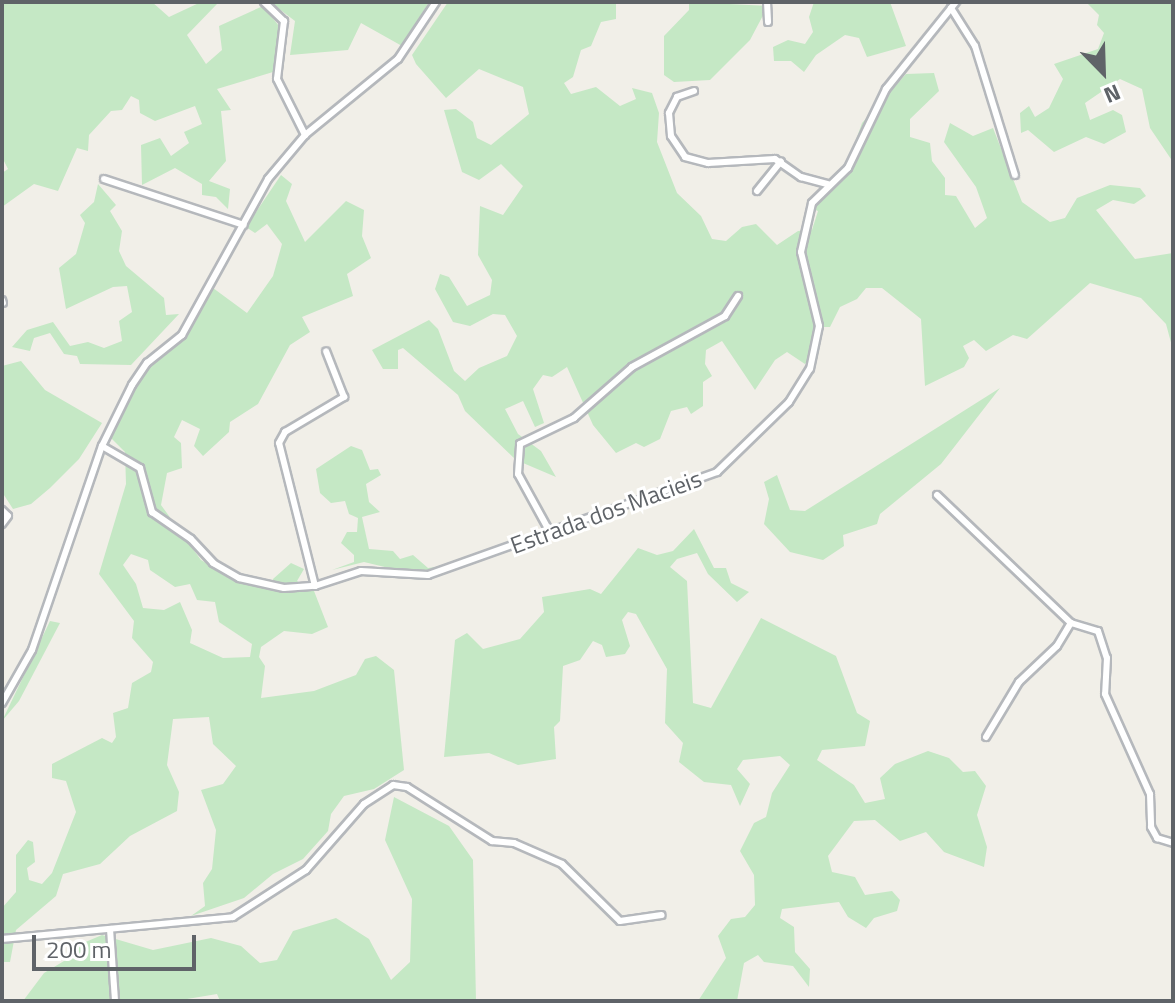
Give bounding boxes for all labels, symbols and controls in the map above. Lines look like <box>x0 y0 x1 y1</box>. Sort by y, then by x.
north arrow <box>1063 32 1143 112</box>
text: N <box>1099 75 1126 113</box>
street label: Estrada dos Macieis <box>506 464 706 560</box>
scale bar <box>36 919 200 969</box>
text: 200 m <box>46 931 112 967</box>

